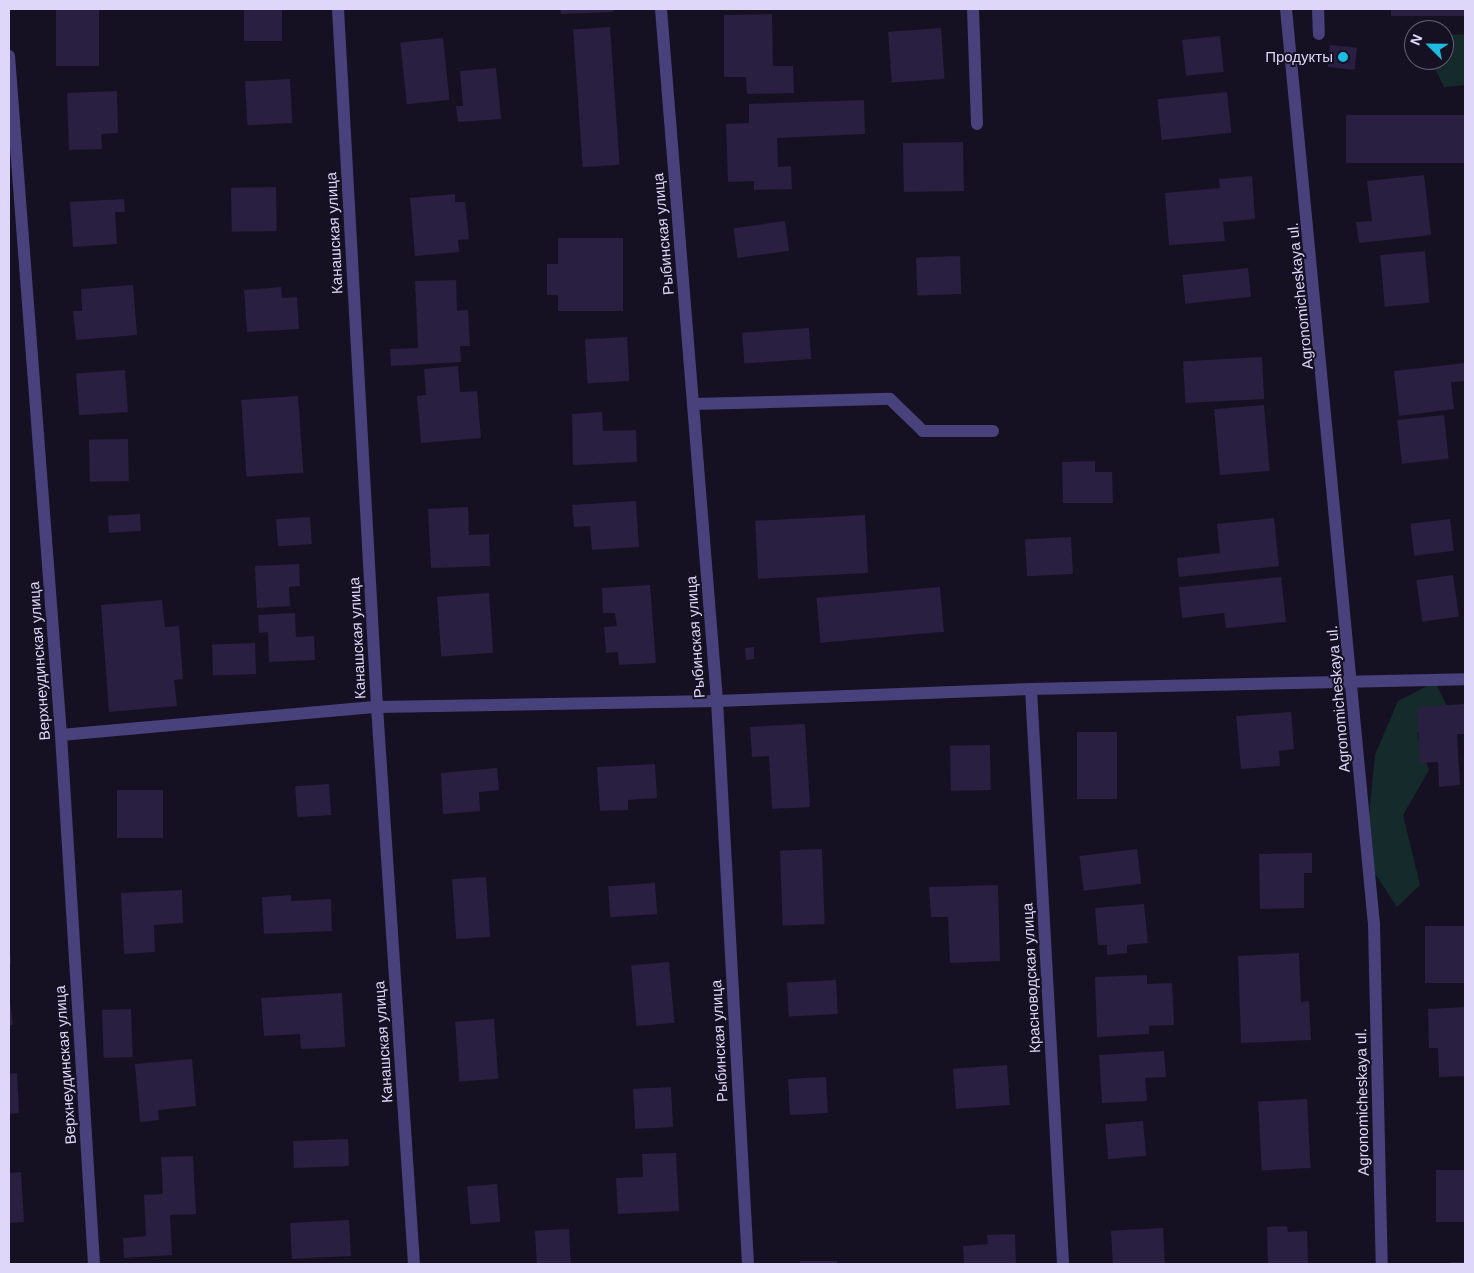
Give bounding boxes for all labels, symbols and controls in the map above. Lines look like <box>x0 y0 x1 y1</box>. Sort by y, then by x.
north arrow <box>1404 20 1454 70</box>
text: N <box>1407 32 1425 47</box>
place label: Продукты <box>1265 48 1333 66</box>
marker: Продукты <box>1337 51 1349 63</box>
street label: Канашская улица <box>322 172 346 294</box>
street label: Рыбинская улица <box>649 172 677 296</box>
street label: Agronomicheskaya ul. <box>1283 222 1317 370</box>
street label: Рыбинская улица <box>682 575 708 699</box>
street label: Канашская улица <box>345 577 369 699</box>
street label: Верхнеудинская улица <box>24 581 54 741</box>
street label: Agronomicheskaya ul. <box>1323 625 1353 773</box>
street label: Красноводская улица <box>1018 902 1044 1054</box>
street label: Рыбинская улица <box>707 979 731 1103</box>
street label: Канашская улица <box>370 981 396 1103</box>
street label: Верхнеудинская улица <box>50 985 80 1145</box>
street label: Agronomicheskaya ul. <box>1352 1028 1372 1176</box>

